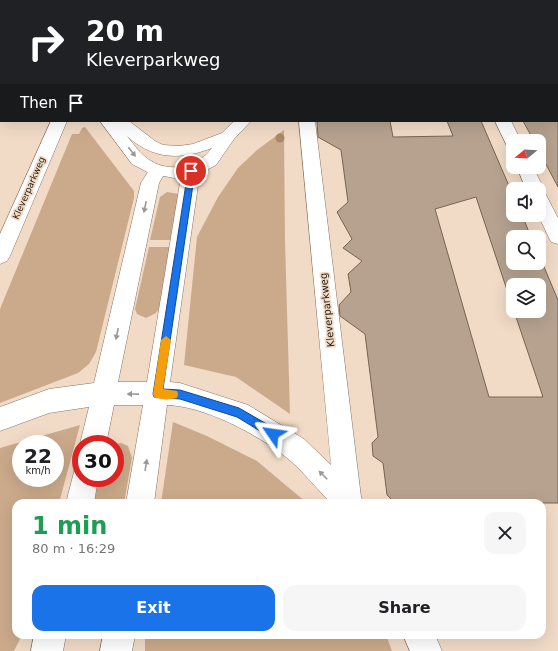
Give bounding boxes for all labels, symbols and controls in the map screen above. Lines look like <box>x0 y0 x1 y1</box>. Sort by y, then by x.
text: 20 m <box>86 15 164 48</box>
icon: right <box>20 16 72 68</box>
text: Kleverparkweg <box>86 49 221 70</box>
icon: arrive <box>65 92 87 114</box>
text: Then <box>20 94 57 112</box>
north arrow <box>506 134 546 174</box>
map controls <box>506 134 546 318</box>
one-way arrow <box>128 146 136 157</box>
pin <box>174 154 208 188</box>
street label: Kleverparkweg <box>11 155 47 221</box>
icon: arrive <box>180 160 202 182</box>
button: sound <box>506 182 546 222</box>
one-way arrow <box>142 201 148 213</box>
button: search <box>506 230 546 270</box>
street label: Kleverparkweg <box>318 272 336 348</box>
button: layers <box>506 278 546 318</box>
one-way arrow <box>114 328 120 340</box>
one-way arrow <box>127 390 139 397</box>
position arrow <box>252 413 294 455</box>
speed limit sign: 30 <box>72 435 124 487</box>
text: 22 <box>24 444 52 468</box>
one-way arrow <box>143 458 149 471</box>
text: km/h <box>25 465 51 476</box>
one-way arrow <box>318 470 328 480</box>
text: 1 min <box>32 512 107 540</box>
button: close <box>484 512 526 554</box>
text: 80 m · 16:29 <box>32 541 115 556</box>
button: Exit <box>32 585 275 631</box>
button: Share <box>283 585 526 631</box>

